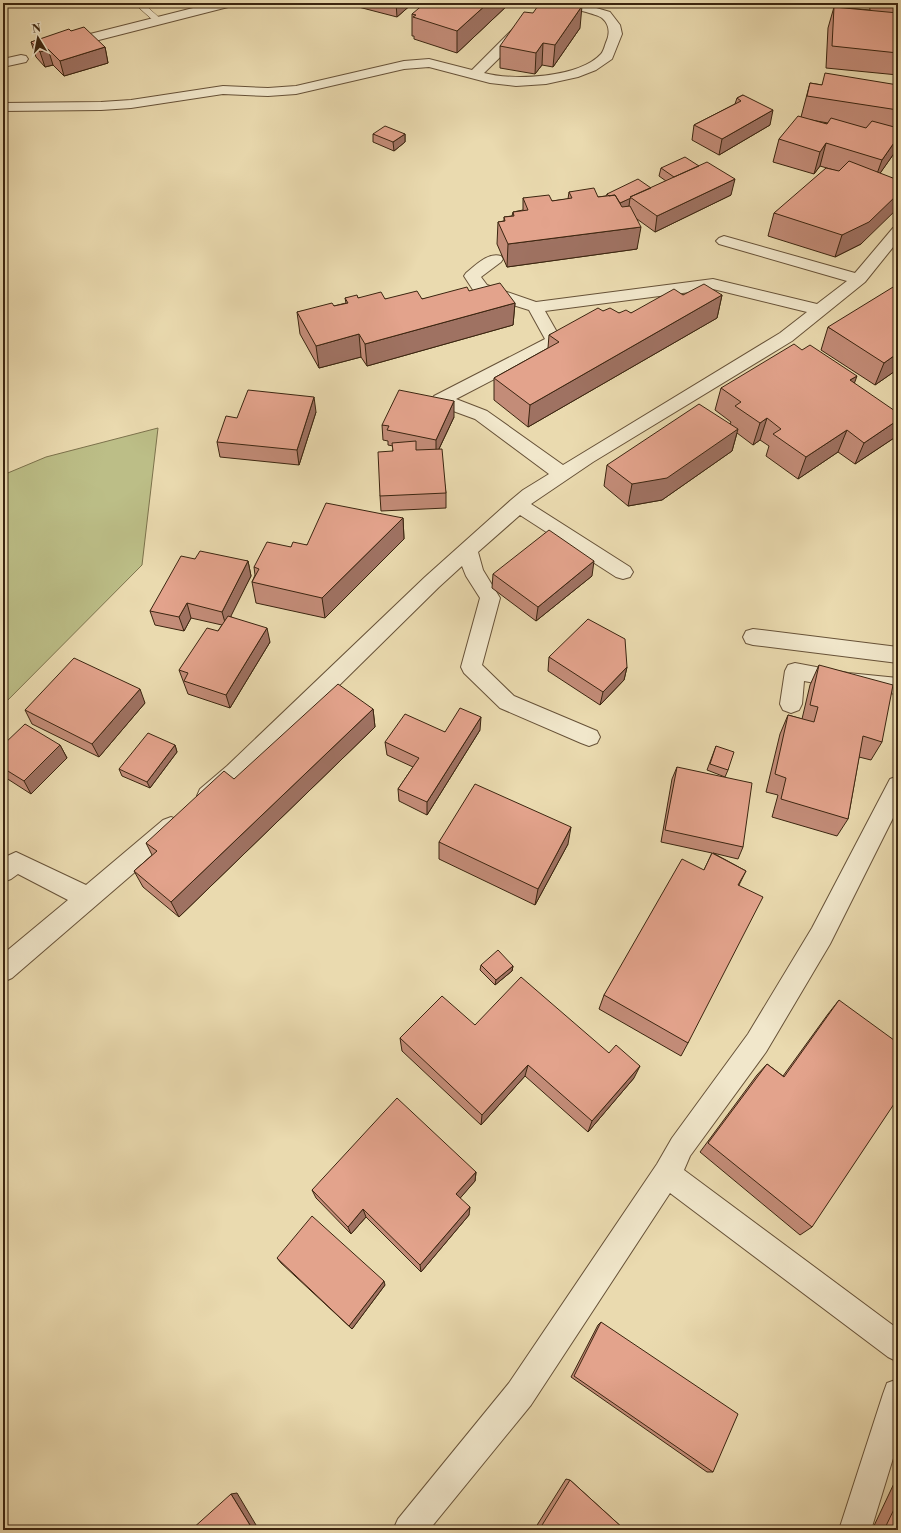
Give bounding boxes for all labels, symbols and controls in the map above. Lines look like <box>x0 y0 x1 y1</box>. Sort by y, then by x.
north arrow <box>18 18 58 58</box>
text: N <box>31 21 42 37</box>

